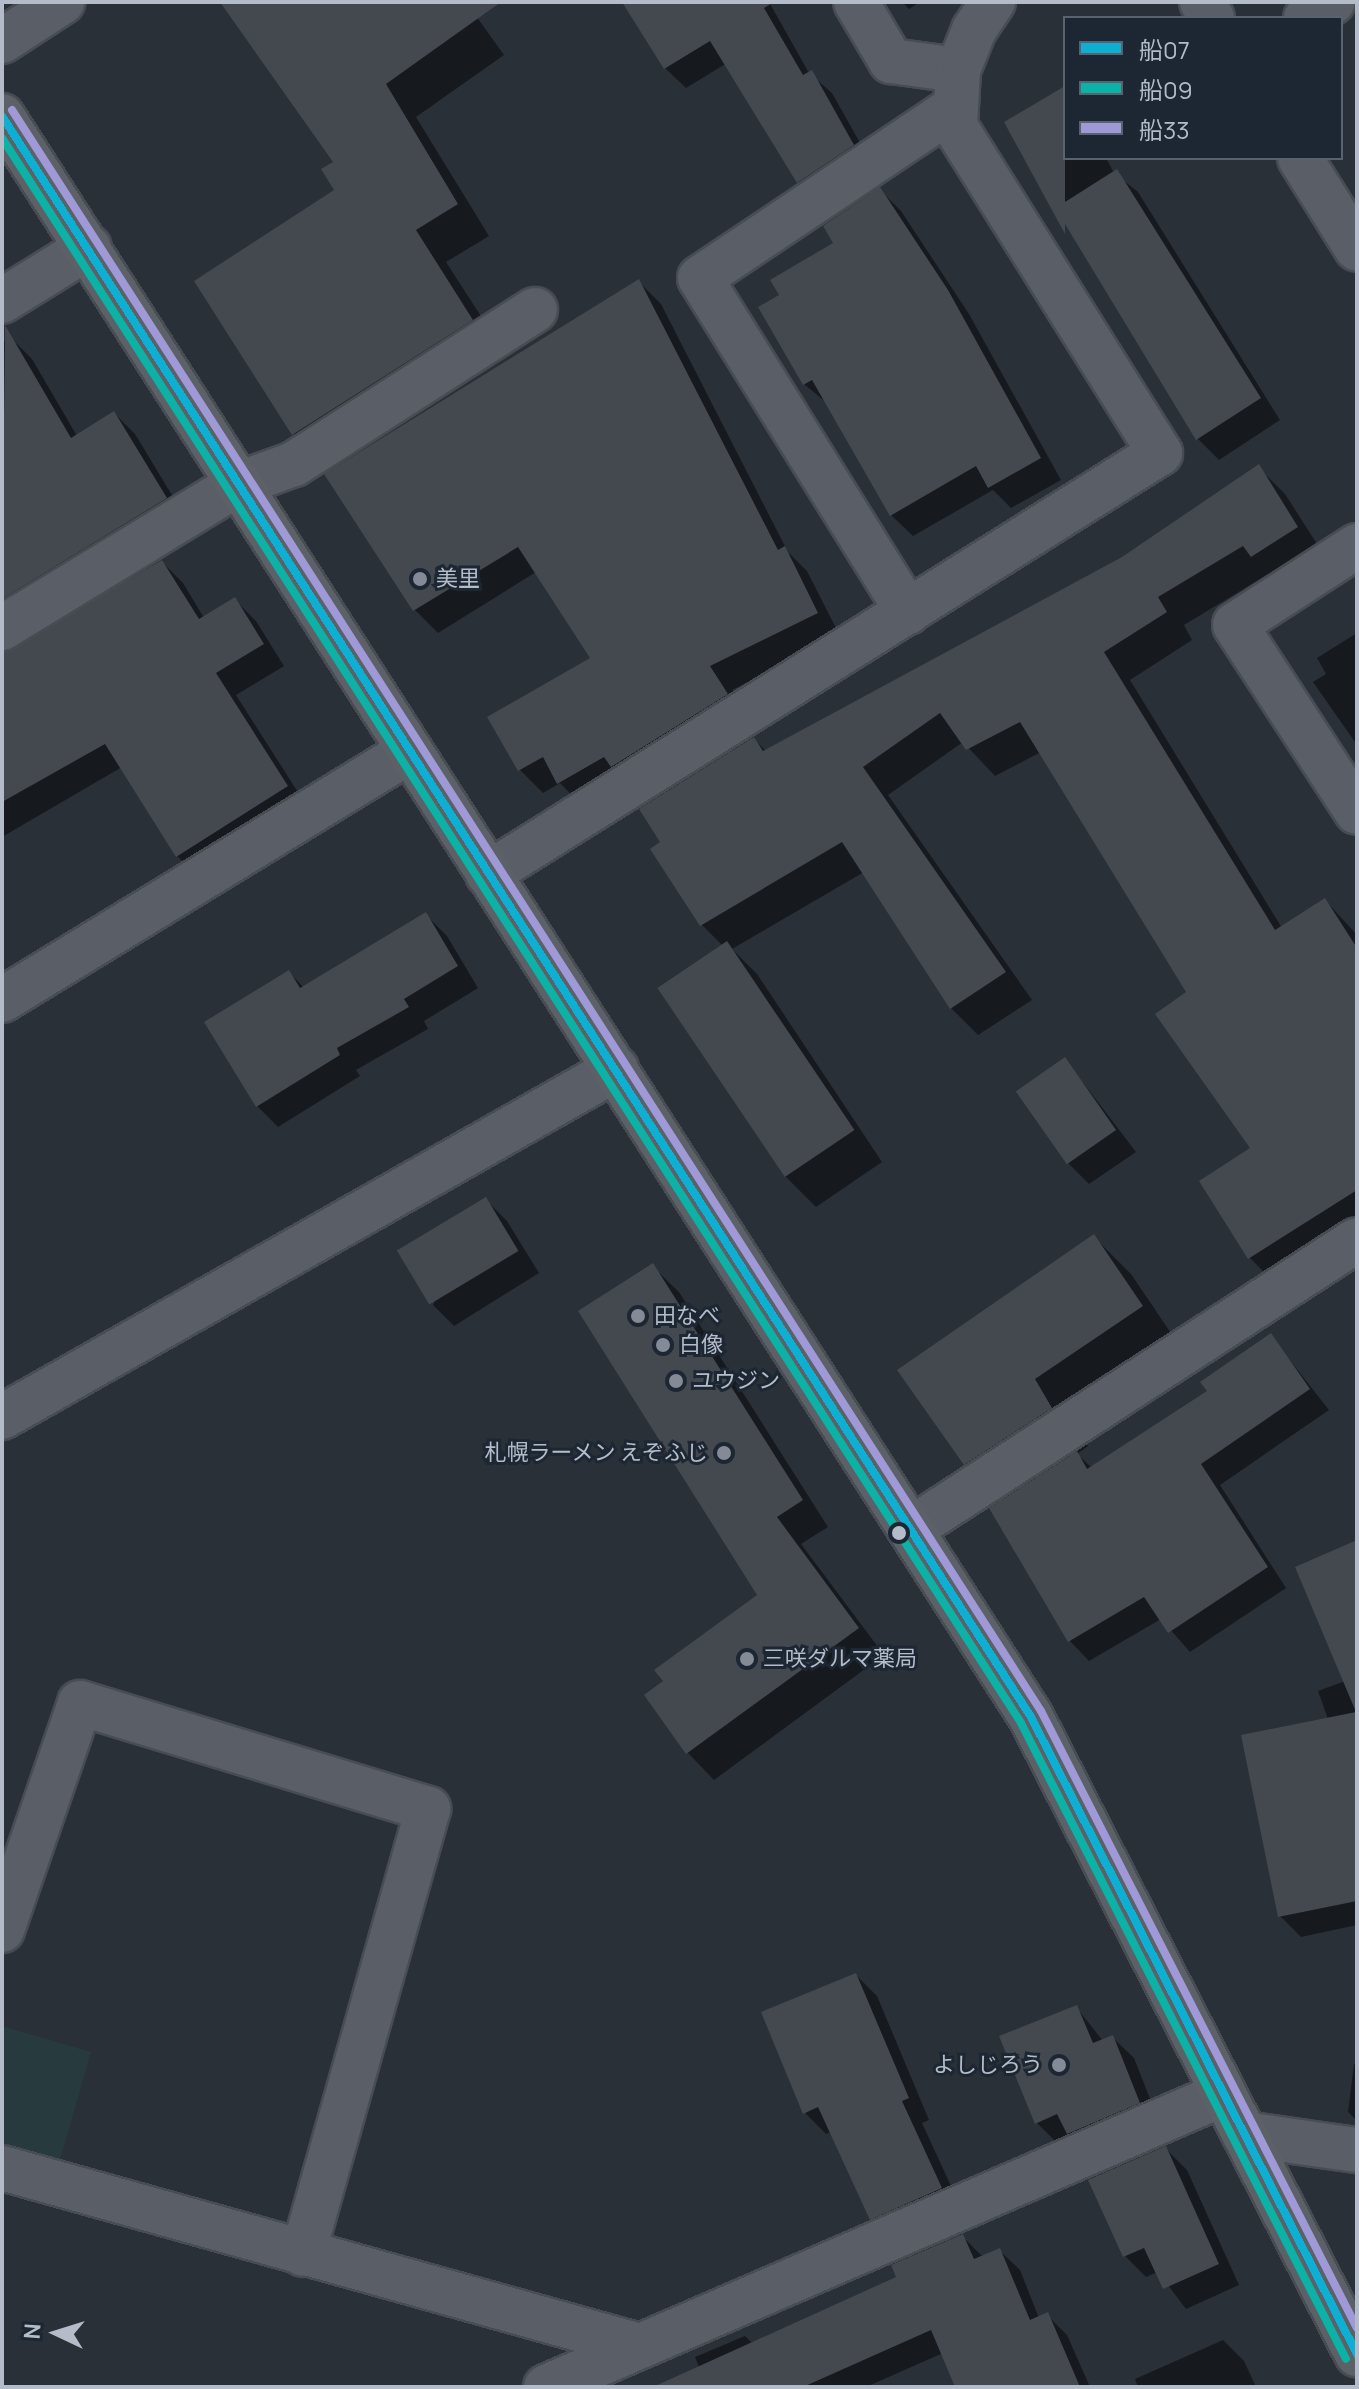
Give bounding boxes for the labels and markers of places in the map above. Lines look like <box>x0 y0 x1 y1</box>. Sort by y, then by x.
place label: 美里 <box>436 566 480 592</box>
marker: 美里 <box>411 570 429 588</box>
place label: 田なべ <box>654 1303 720 1329</box>
marker: 田なべ <box>629 1307 647 1325</box>
place label: 白像 <box>679 1332 723 1358</box>
marker: 白像 <box>654 1336 672 1354</box>
place label: ユウジン <box>692 1368 780 1394</box>
marker: ユウジン <box>667 1372 685 1390</box>
place label: 札幌ラーメン えぞふじ <box>484 1440 708 1466</box>
marker: 札幌ラーメン えぞふじ <box>715 1444 733 1462</box>
unlabelled marker <box>891 1525 907 1541</box>
place label: 三咲ダルマ薬局 <box>763 1646 917 1672</box>
marker: 三咲ダルマ薬局 <box>738 1650 756 1668</box>
place label: よしじろう <box>933 2052 1043 2078</box>
marker: よしじろう <box>1050 2056 1068 2074</box>

